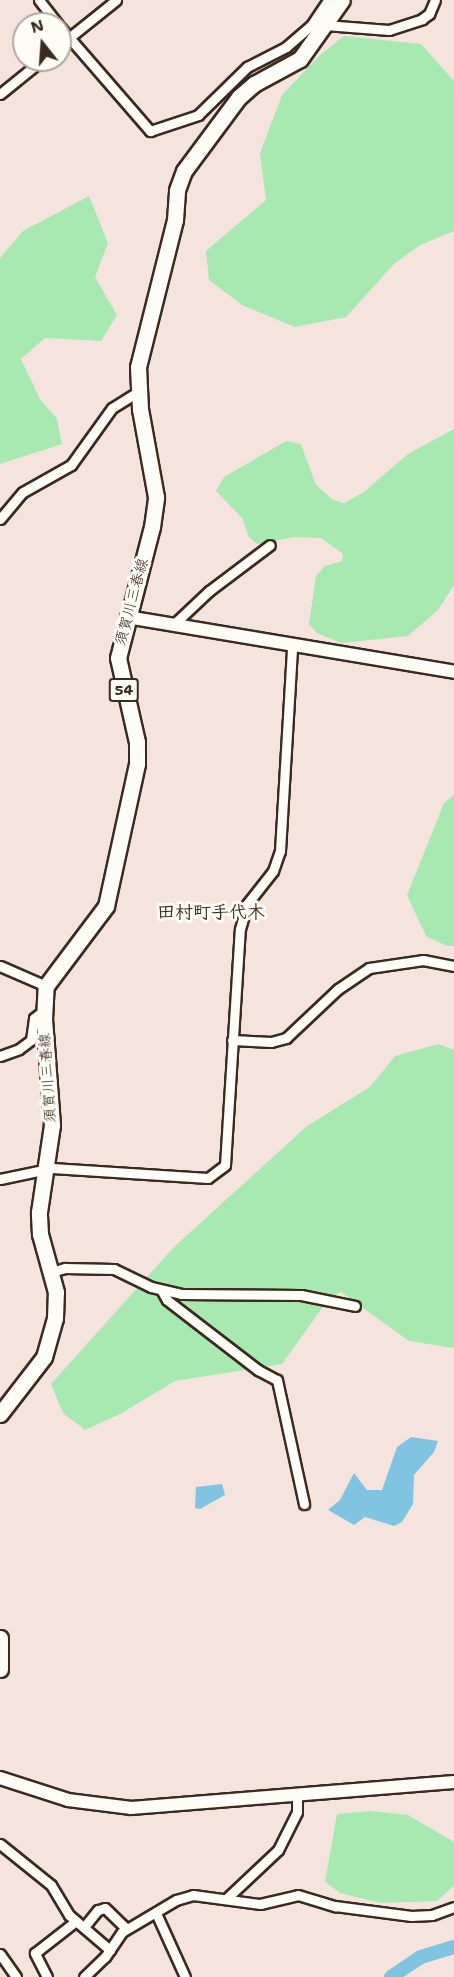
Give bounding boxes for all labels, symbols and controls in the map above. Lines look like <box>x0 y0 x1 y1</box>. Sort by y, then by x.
north arrow <box>12 12 72 72</box>
text: N <box>28 14 46 38</box>
street label: 須賀川三春線 <box>112 556 152 648</box>
road number: 54 <box>108 679 140 701</box>
district label: 田村町手代木 <box>157 901 265 923</box>
street label: 須賀川三春線 <box>36 1032 60 1124</box>

